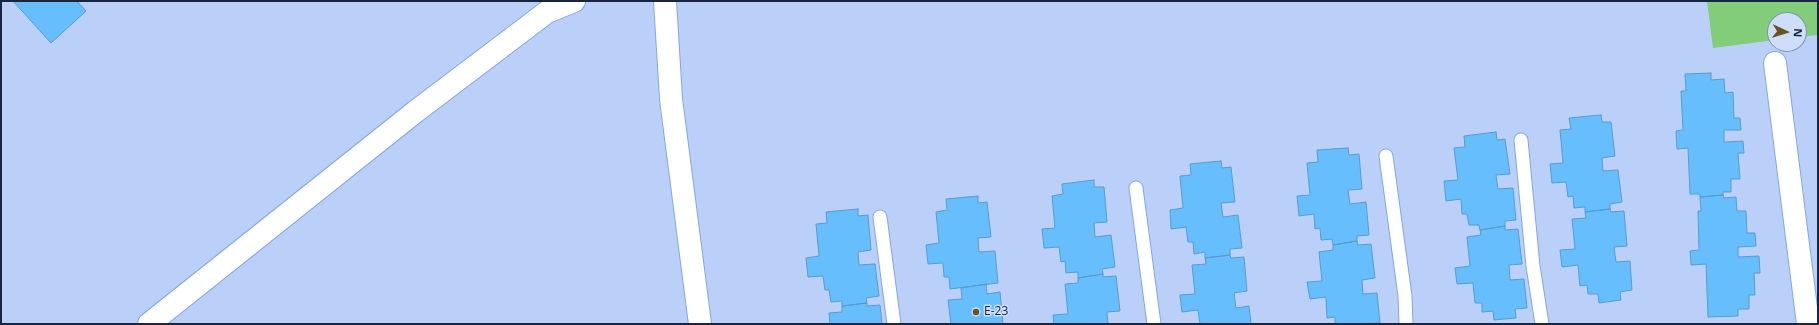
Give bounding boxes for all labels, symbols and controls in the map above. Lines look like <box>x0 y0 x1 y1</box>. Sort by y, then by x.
north arrow <box>1767 12 1807 52</box>
text: N <box>1791 28 1806 38</box>
place label: E-23 <box>984 305 1008 319</box>
marker: E-23 <box>971 307 981 317</box>

